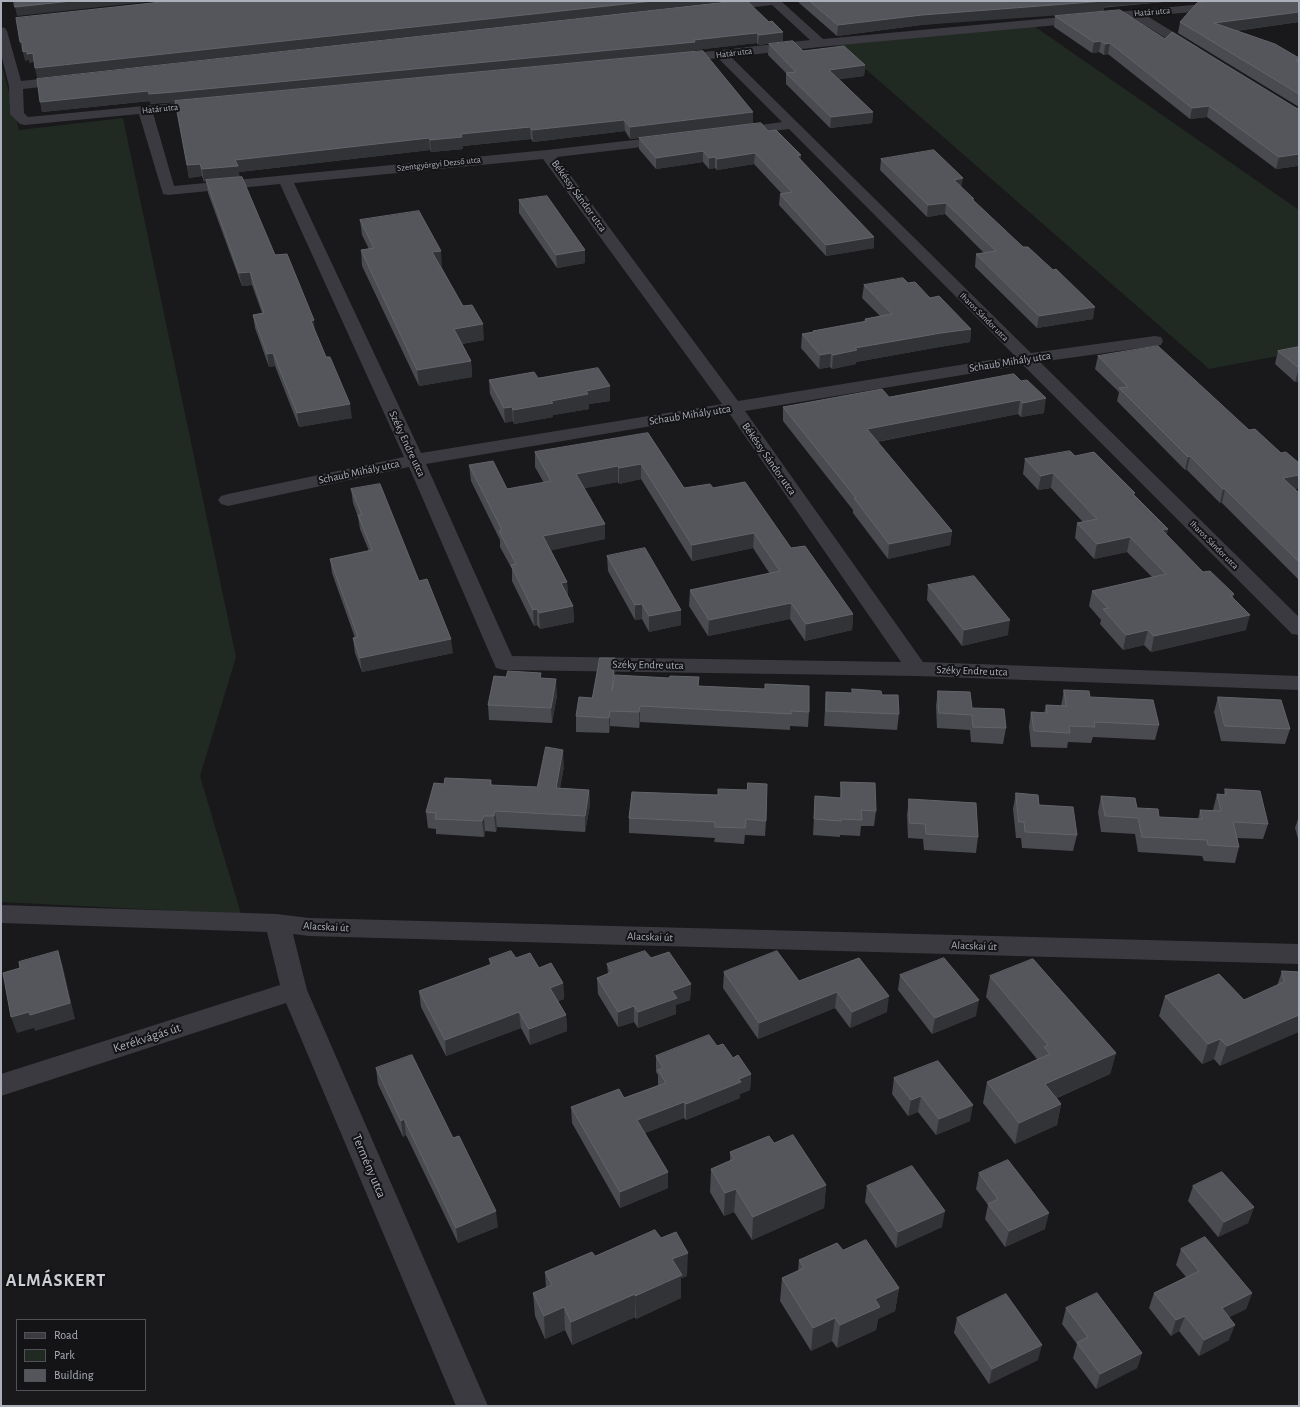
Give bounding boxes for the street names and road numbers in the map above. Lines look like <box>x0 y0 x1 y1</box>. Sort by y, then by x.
street label: Határ utca <box>1133 5 1171 19</box>
street label: Határ utca <box>715 45 753 61</box>
street label: Határ utca <box>141 102 179 116</box>
street label: Szentgyörgyi Dezső utca <box>397 154 481 174</box>
street label: Békéssy Sándor utca <box>549 158 609 234</box>
street label: Iharos Sándor utca <box>957 290 1011 344</box>
street label: Schaub Mihály utca <box>968 349 1052 375</box>
street label: Schaub Mihály utca <box>648 402 732 428</box>
street label: Széky Endre utca <box>386 409 428 479</box>
street label: Békéssy Sándor utca <box>739 420 799 498</box>
street label: Schaub Mihály utca <box>317 457 401 487</box>
street label: Iharos Sándor utca <box>1187 518 1241 572</box>
street label: Széky Endre utca <box>612 658 684 672</box>
street label: Széky Endre utca <box>936 663 1008 679</box>
street label: Alacskai út <box>303 919 349 935</box>
street label: Alacskai út <box>627 930 673 944</box>
street label: Alacskai út <box>951 939 997 953</box>
street label: Kerékvágás út <box>111 1020 183 1056</box>
street label: Termény utca <box>349 1132 389 1200</box>

